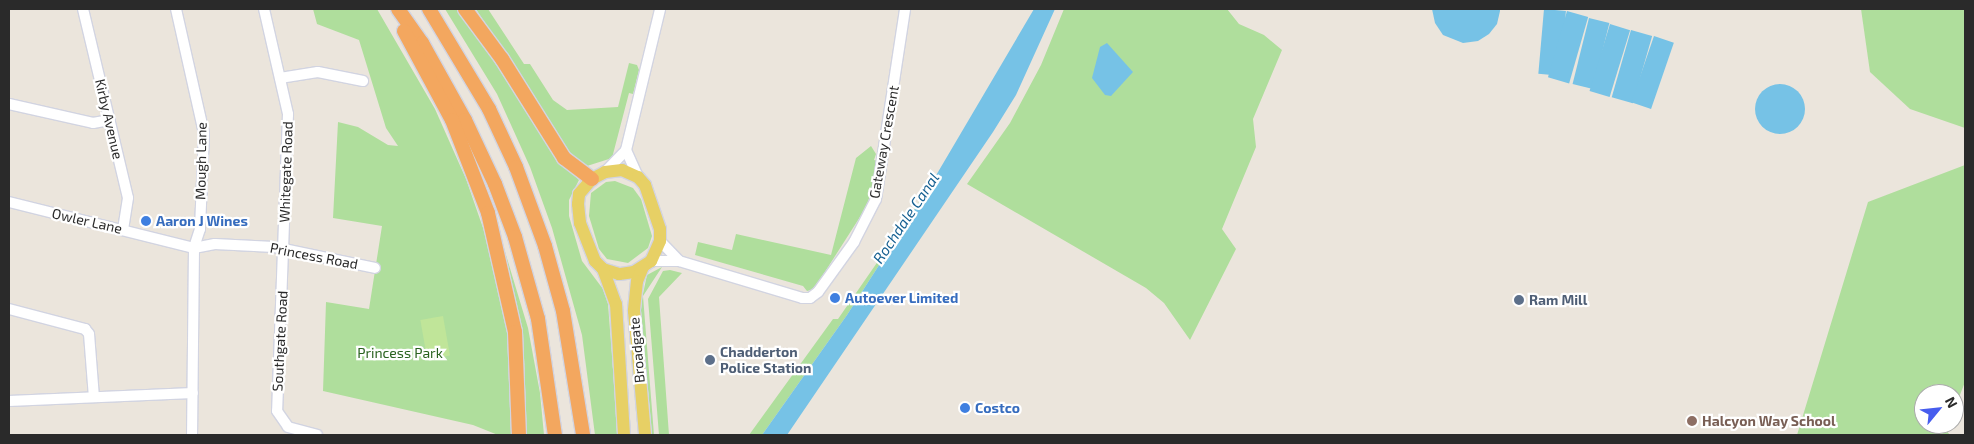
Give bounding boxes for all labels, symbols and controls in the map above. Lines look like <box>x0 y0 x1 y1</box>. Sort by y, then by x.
street label: Kirby Avenue <box>92 77 126 161</box>
street label: Gateway Crescent <box>866 84 902 200</box>
street label: Whitegate Road <box>276 121 296 223</box>
street label: Mough Lane <box>192 122 210 200</box>
water label: Rochdale Canal <box>869 169 943 267</box>
street label: Owler Lane <box>50 205 124 237</box>
place label: Aaron J Wines <box>156 213 248 229</box>
marker: Aaron J Wines <box>140 215 152 227</box>
street label: Princess Road <box>269 239 359 273</box>
street label: Southgate Road <box>269 290 291 392</box>
place label: Autoever Limited <box>845 290 959 306</box>
marker: Autoever Limited <box>829 292 841 304</box>
place label: Ram Mill <box>1529 292 1587 308</box>
marker: Ram Mill <box>1513 294 1525 306</box>
street label: Broadgate <box>626 316 648 384</box>
place label: Chadderton Police Station <box>720 344 811 377</box>
park label: Princess Park <box>357 345 443 361</box>
marker: Chadderton Police Station <box>704 354 716 366</box>
north arrow <box>1914 384 1964 434</box>
text: N <box>1942 394 1962 411</box>
place label: Costco <box>975 400 1020 416</box>
marker: Costco <box>959 402 971 414</box>
place label: Halcyon Way School <box>1702 413 1836 429</box>
marker: Halcyon Way School <box>1686 415 1698 427</box>

